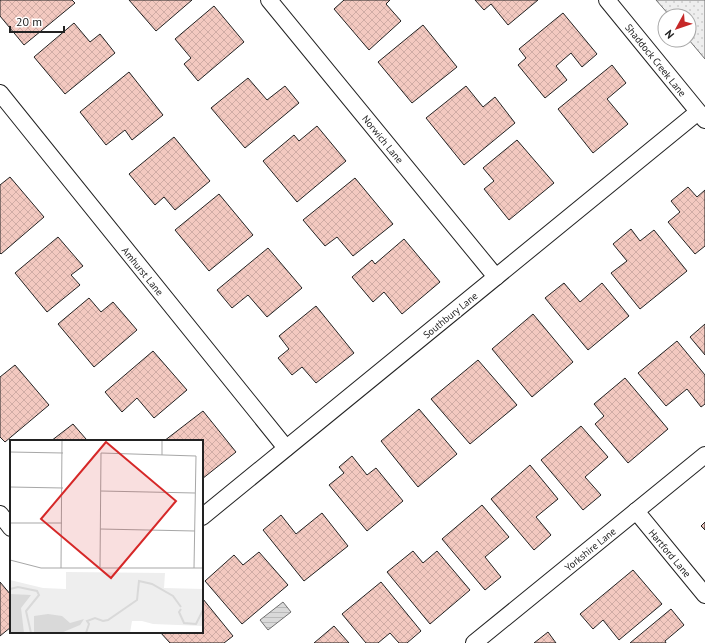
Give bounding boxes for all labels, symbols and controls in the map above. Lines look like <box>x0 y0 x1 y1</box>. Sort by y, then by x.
scale bar <box>10 8 64 34</box>
north arrow <box>657 8 697 48</box>
text: 20 m <box>16 14 42 29</box>
street label: Shaddock Creek Lane <box>622 21 689 99</box>
text: N <box>662 27 677 42</box>
street label: Norwich Lane <box>359 112 406 166</box>
street label: Amhurst Lane <box>119 244 166 298</box>
street label: Southbury Lane <box>420 289 480 341</box>
inset map <box>10 440 203 633</box>
street label: Yorkshire Lane <box>562 525 619 574</box>
street label: Hartford Lane <box>646 526 694 580</box>

